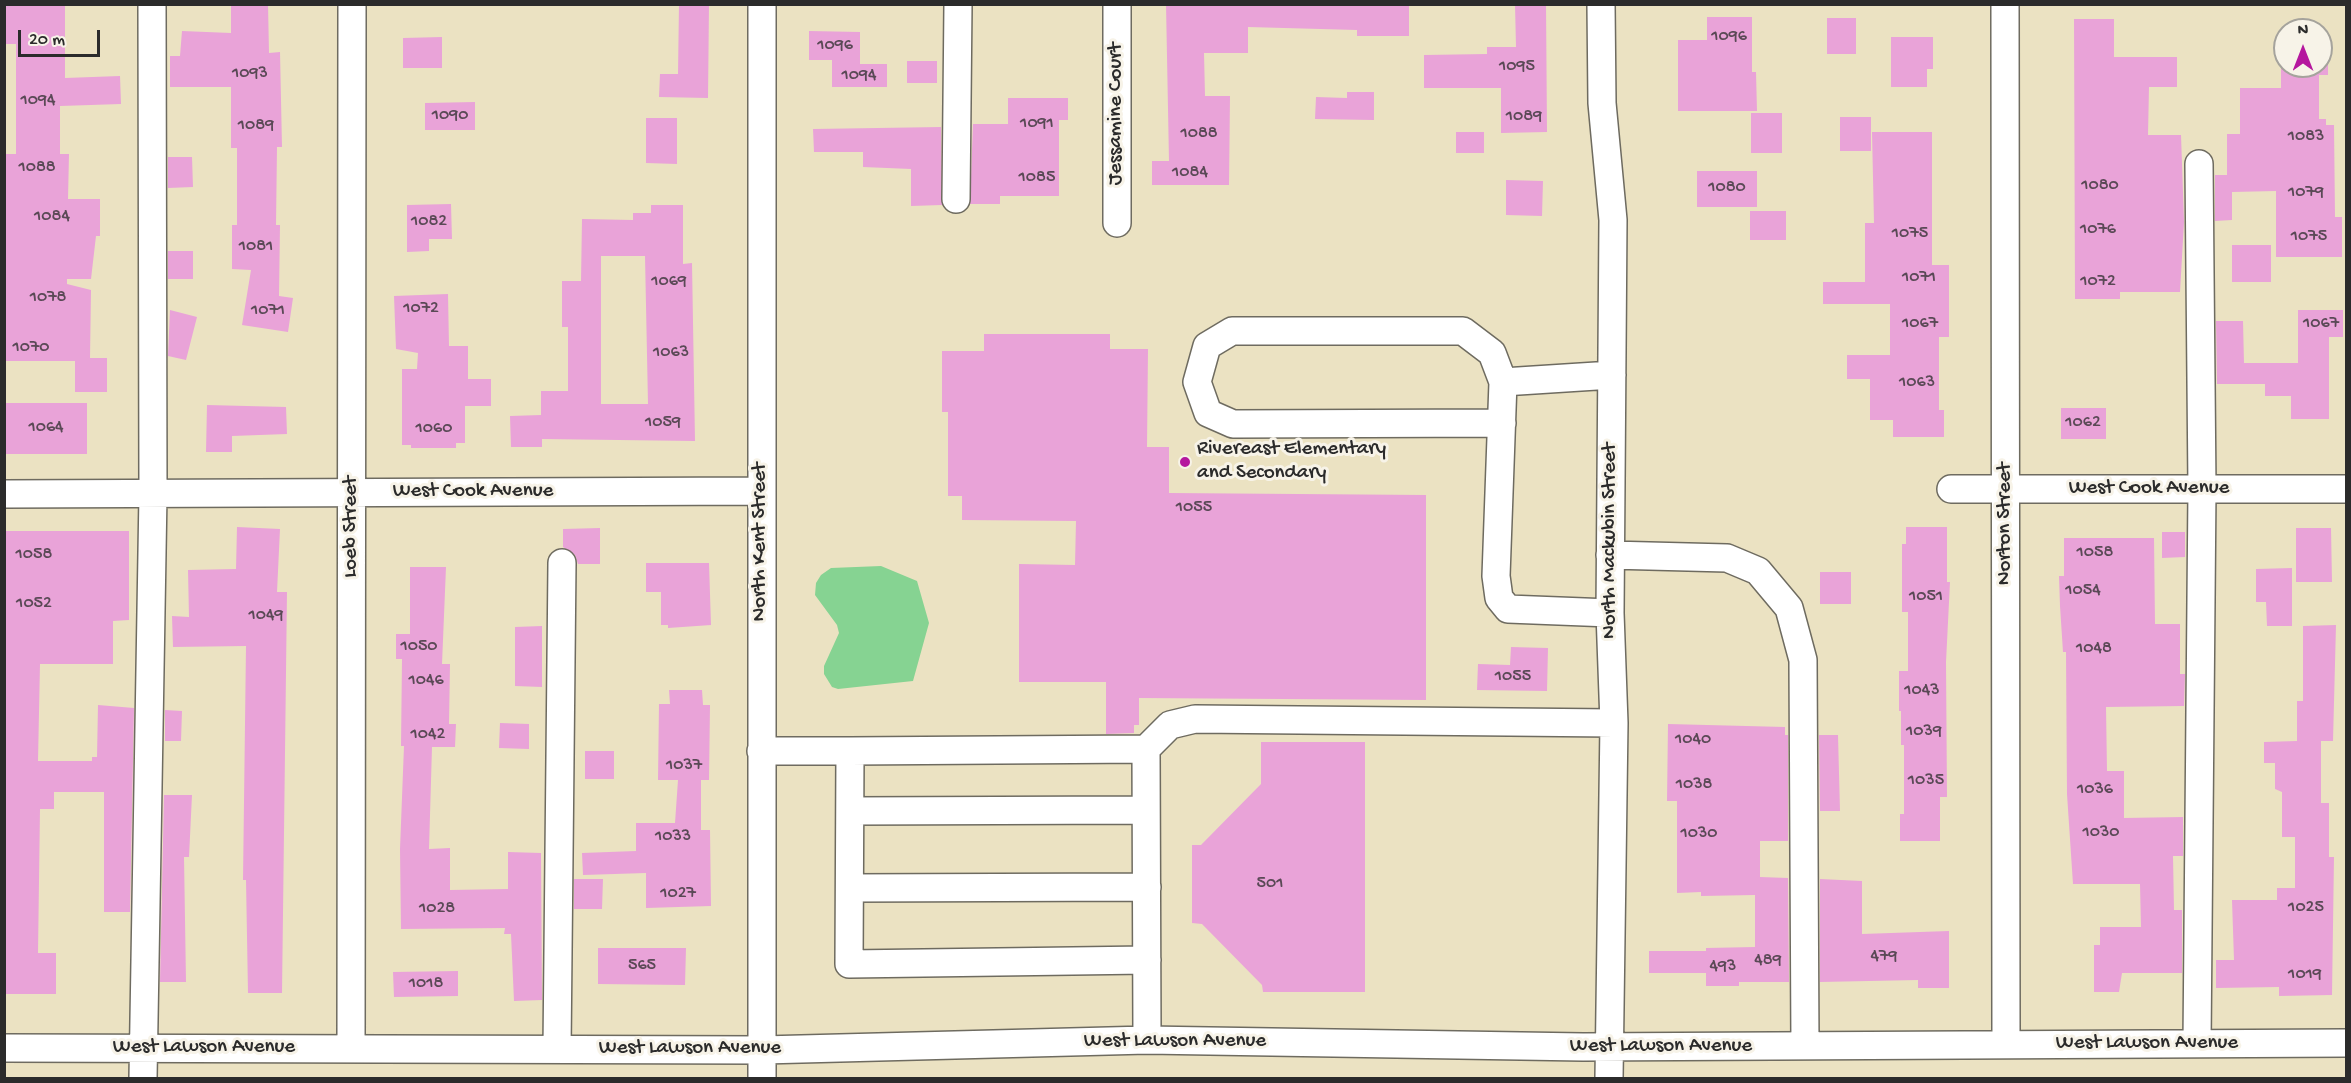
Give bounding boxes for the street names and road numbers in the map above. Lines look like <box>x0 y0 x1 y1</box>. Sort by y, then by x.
street label: Jessamine Court <box>1104 43 1130 185</box>
street label: North Mackubin Street <box>1598 443 1624 639</box>
street label: North Kent Street <box>748 463 774 621</box>
street label: Norton Street <box>1993 463 2019 585</box>
street label: Loeb Street <box>339 476 365 578</box>
street label: West Cook Avenue <box>2069 476 2229 502</box>
street label: West Cook Avenue <box>393 479 553 505</box>
street label: West Lawson Avenue <box>1084 1029 1266 1055</box>
street label: West Lawson Avenue <box>2056 1031 2238 1057</box>
street label: West Lawson Avenue <box>1570 1034 1752 1060</box>
street label: West Lawson Avenue <box>113 1035 295 1061</box>
street label: West Lawson Avenue <box>599 1036 781 1062</box>

